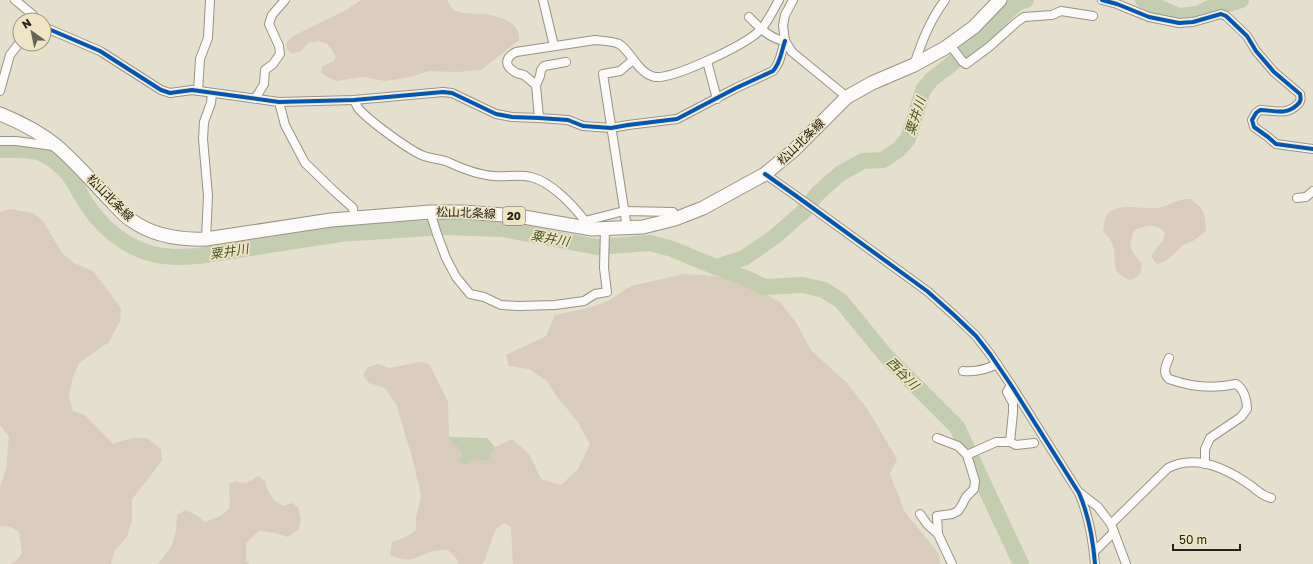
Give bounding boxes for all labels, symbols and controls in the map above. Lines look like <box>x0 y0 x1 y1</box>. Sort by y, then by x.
north arrow <box>12 12 52 52</box>
text: N <box>19 15 33 31</box>
water label: 粟井川 <box>901 93 929 137</box>
street label: 松山北条線 <box>774 115 827 168</box>
street label: 松山北条線 <box>84 171 137 224</box>
street label: 松山北条線 <box>436 204 496 221</box>
road number: 20 <box>503 207 525 225</box>
water label: 粟井川 <box>529 227 573 250</box>
water label: 粟井川 <box>208 240 251 262</box>
water label: 西谷川 <box>884 354 924 394</box>
scale bar <box>1173 526 1240 552</box>
text: 50 m <box>1179 532 1207 547</box>

